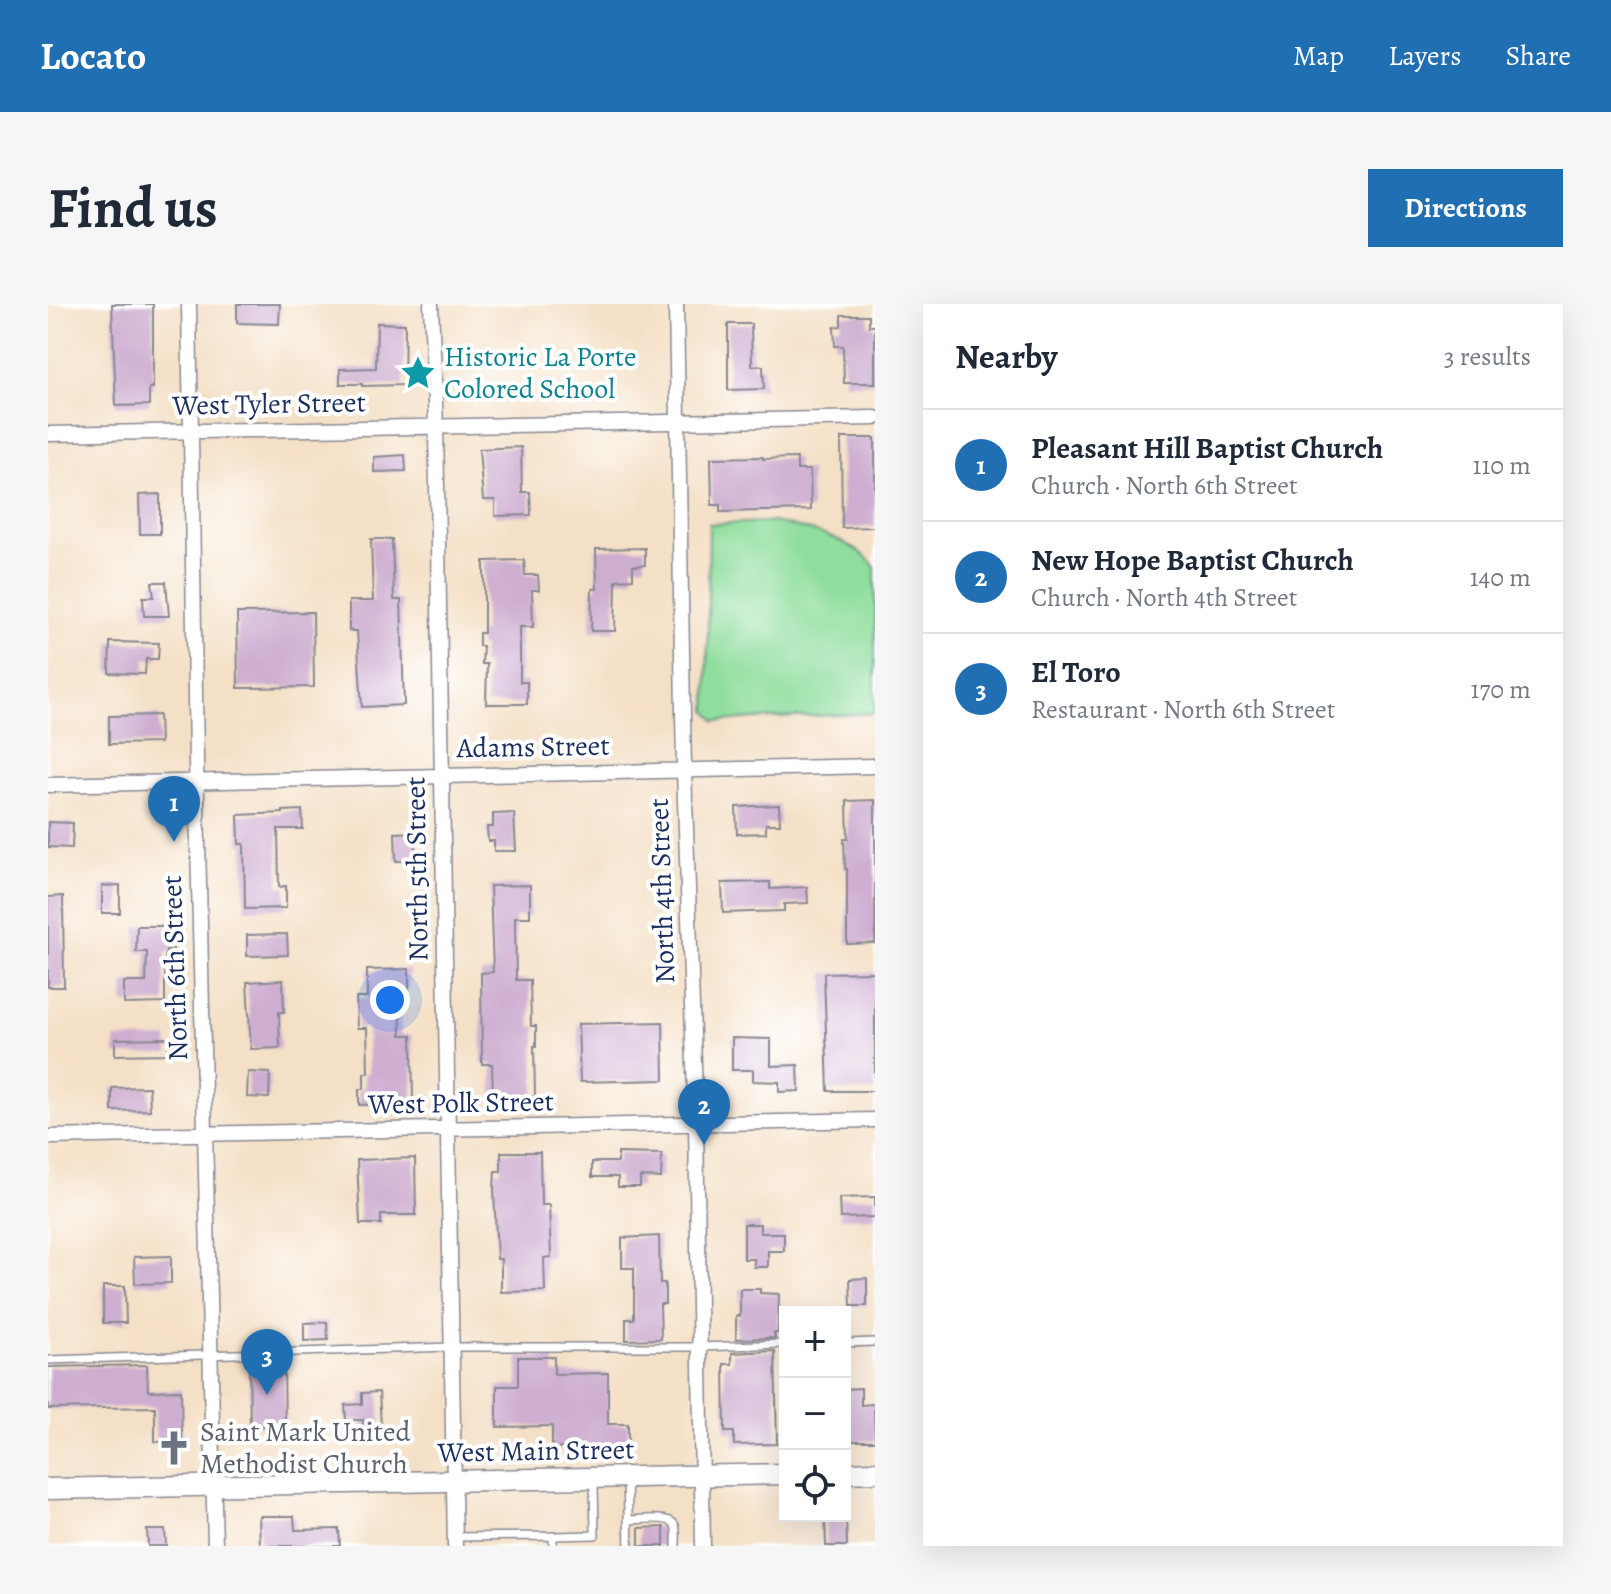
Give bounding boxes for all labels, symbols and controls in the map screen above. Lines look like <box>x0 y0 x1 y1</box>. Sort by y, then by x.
text: Locato <box>40 30 146 82</box>
text: Map <box>1293 37 1344 75</box>
text: Layers <box>1388 37 1461 75</box>
text: Share <box>1505 37 1571 75</box>
button: Directions <box>1368 169 1563 247</box>
text: Find us <box>48 170 218 246</box>
text: Nearby <box>955 333 1058 380</box>
place label: Historic La Porte Colored School <box>444 338 637 408</box>
text: 3 results <box>1444 339 1531 374</box>
place icon: Historic La Porte Colored School <box>399 354 437 392</box>
street label: West Tyler Street <box>171 383 366 425</box>
text: Pleasant Hill Baptist Church <box>1031 428 1383 468</box>
text: 1 <box>976 448 986 483</box>
text: 110 m <box>1473 448 1531 483</box>
text: Church · North 6th Street <box>1031 468 1298 503</box>
text: New Hope Baptist Church <box>1031 540 1354 580</box>
text: 2 <box>975 560 987 595</box>
text: 140 m <box>1470 560 1531 595</box>
text: Church · North 4th Street <box>1031 580 1297 615</box>
text: El Toro <box>1031 652 1121 692</box>
text: 3 <box>975 672 987 707</box>
text: 170 m <box>1471 672 1531 707</box>
text: Restaurant · North 6th Street <box>1031 692 1335 727</box>
street label: Adams Street <box>455 727 610 767</box>
pin: 1 <box>148 776 200 842</box>
street label: North 5th Street <box>396 776 438 962</box>
street label: North 4th Street <box>640 798 684 984</box>
street label: North 6th Street <box>153 875 197 1061</box>
your location <box>370 980 410 1020</box>
pin: 2 <box>678 1079 730 1145</box>
street label: West Polk Street <box>367 1082 554 1124</box>
map controls <box>779 1306 851 1522</box>
button: + <box>779 1306 851 1378</box>
pin: 3 <box>241 1329 293 1395</box>
button: − <box>779 1378 851 1450</box>
place label: Saint Mark United Methodist Church <box>200 1413 412 1483</box>
church icon: Saint Mark United Methodist Church <box>155 1429 193 1467</box>
street label: West Main Street <box>436 1430 635 1472</box>
button: locate <box>779 1450 851 1522</box>

